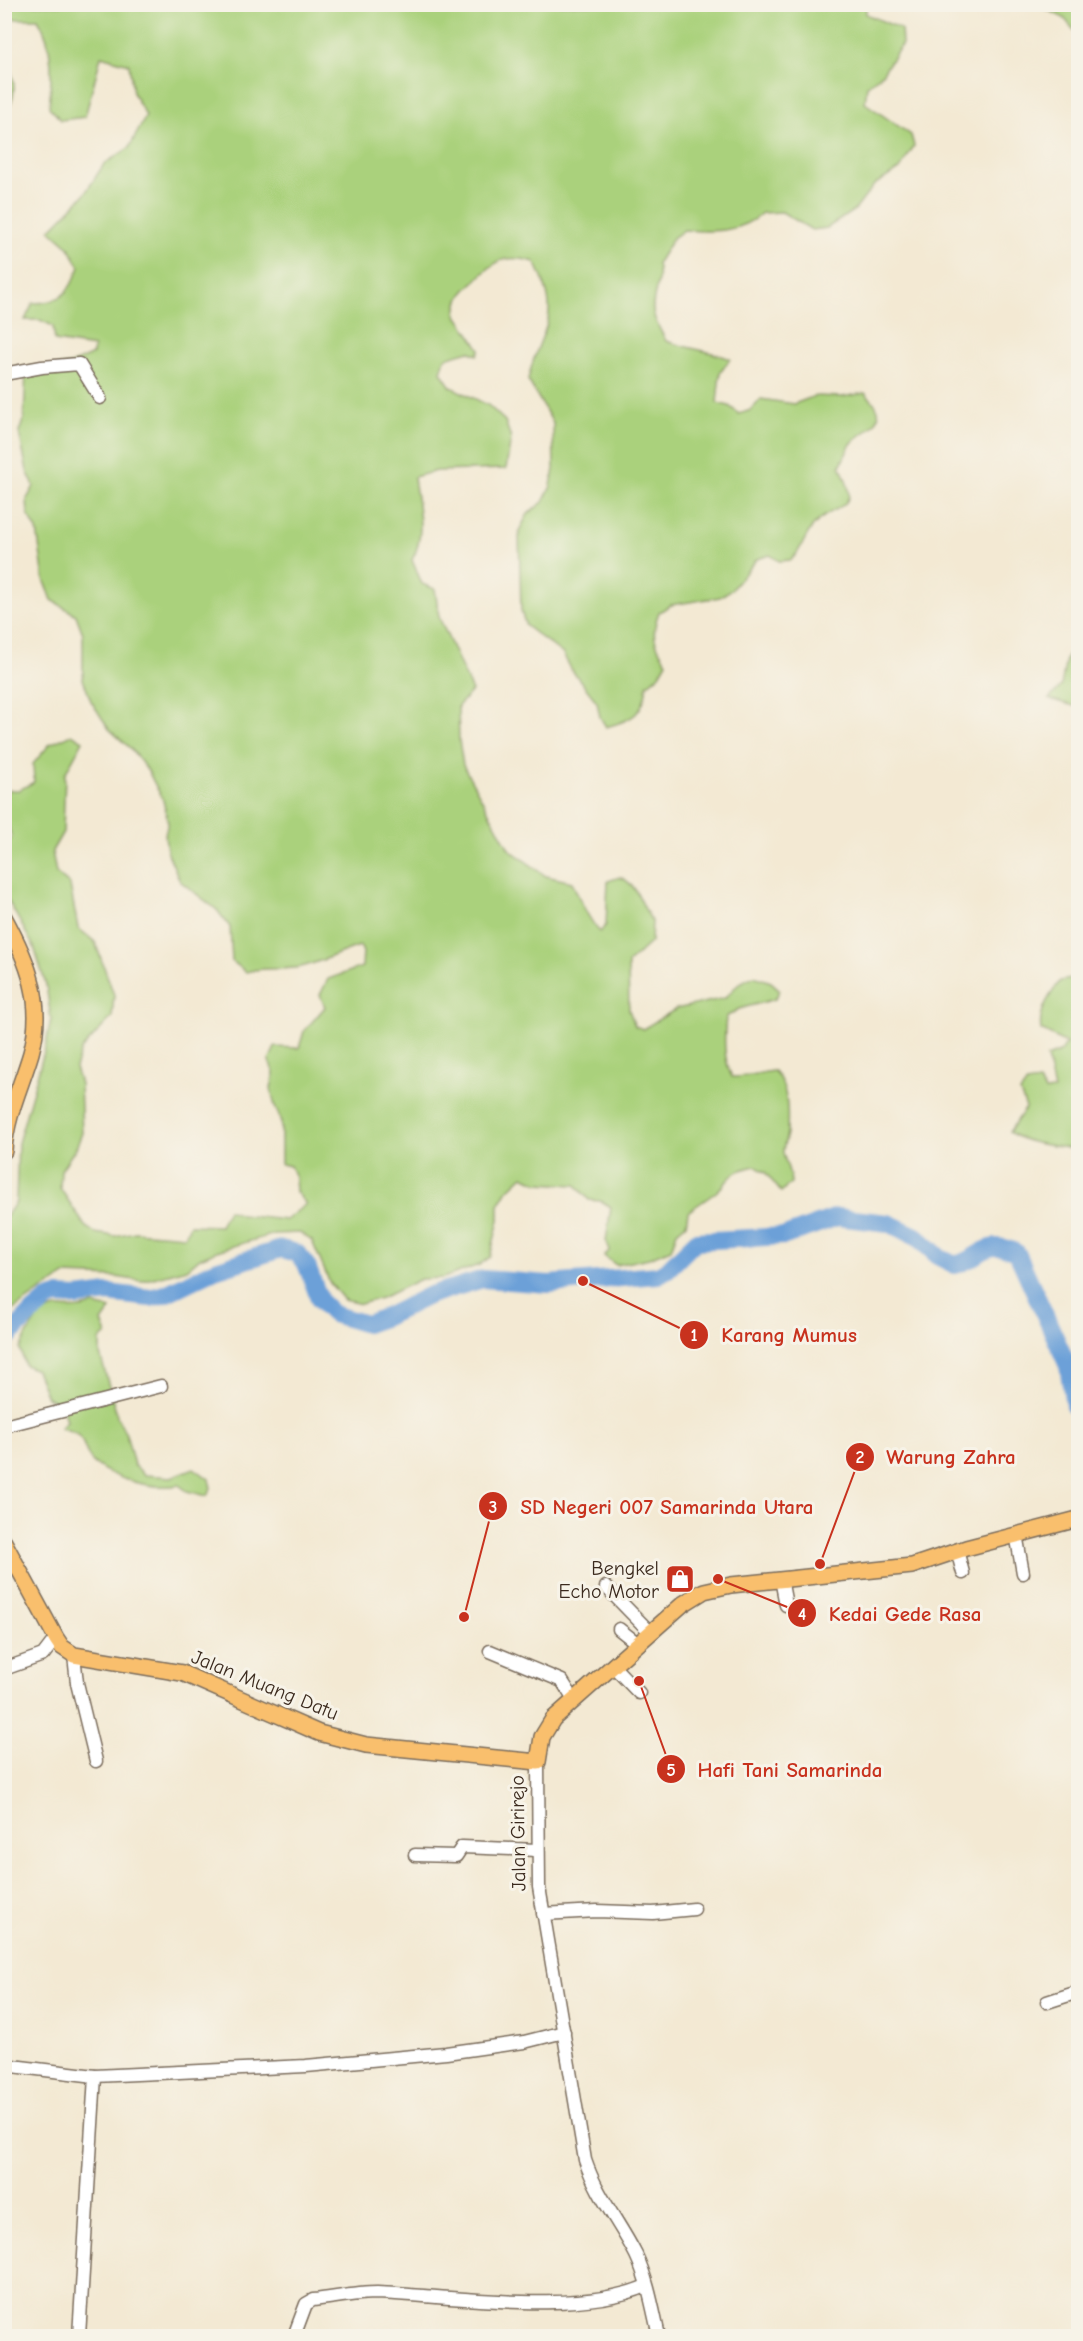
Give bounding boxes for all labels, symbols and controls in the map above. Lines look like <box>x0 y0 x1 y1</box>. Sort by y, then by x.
callout: Karang Mumus <box>679 1315 868 1354</box>
text: Karang Mumus <box>721 1323 857 1347</box>
text: 1 <box>690 1325 698 1346</box>
callout: Warung Zahra <box>845 1437 1028 1476</box>
text: Warung Zahra <box>886 1445 1016 1469</box>
text: 2 <box>856 1447 865 1468</box>
callout: SD Negeri 007 Samarinda Utara <box>478 1487 826 1526</box>
text: SD Negeri 007 Samarinda Utara <box>520 1495 814 1519</box>
text: 3 <box>489 1497 497 1518</box>
place label: Bengkel Echo Motor <box>559 1557 659 1603</box>
shop icon: Bengkel Echo Motor <box>664 1563 696 1595</box>
callout: Kedai Gede Rasa <box>787 1594 994 1633</box>
text: Kedai Gede Rasa <box>829 1602 981 1626</box>
text: 4 <box>798 1604 806 1625</box>
street label: Jalan Muang Datu <box>188 1645 342 1725</box>
callout: Hafi Tani Samarinda <box>656 1750 895 1789</box>
text: Hafi Tani Samarinda <box>697 1758 883 1782</box>
text: 5 <box>666 1760 676 1781</box>
street label: Jalan Girirejo <box>505 1775 531 1891</box>

